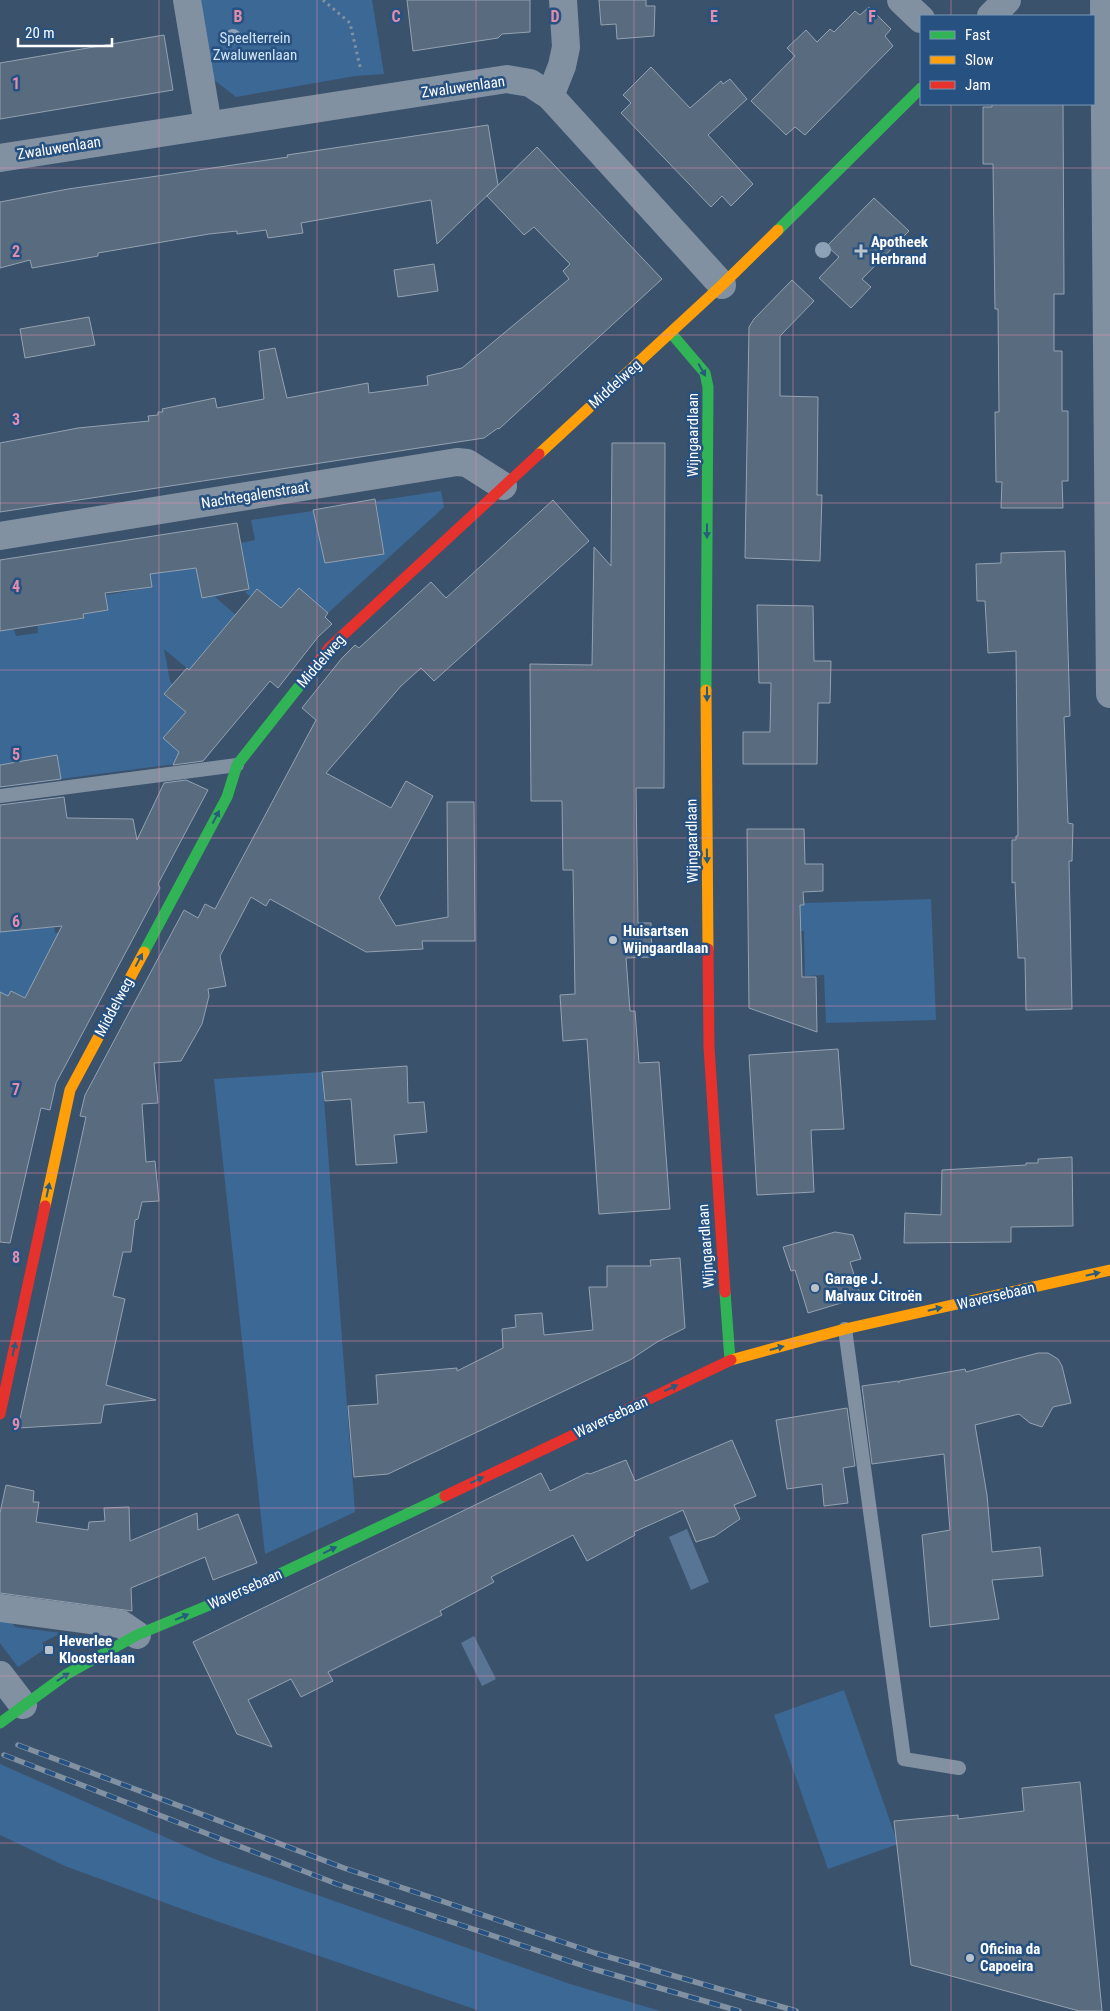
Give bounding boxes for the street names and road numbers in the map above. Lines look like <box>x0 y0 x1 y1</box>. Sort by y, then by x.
street label: Zwaluwenlaan <box>420 72 506 102</box>
street label: Zwaluwenlaan <box>16 133 102 163</box>
street label: Middelweg <box>585 356 645 412</box>
street label: Wijngaardlaan <box>684 393 702 477</box>
street label: Nachtegalenstraat <box>200 478 310 512</box>
street label: Middelweg <box>293 631 349 691</box>
street label: Wijngaardlaan <box>682 799 702 883</box>
street label: Middelweg <box>91 974 137 1040</box>
street label: Wijngaardlaan <box>694 1203 718 1289</box>
street label: Waversebaan <box>955 1278 1037 1314</box>
street label: Waversebaan <box>571 1392 651 1442</box>
street label: Waversebaan <box>205 1565 285 1613</box>

